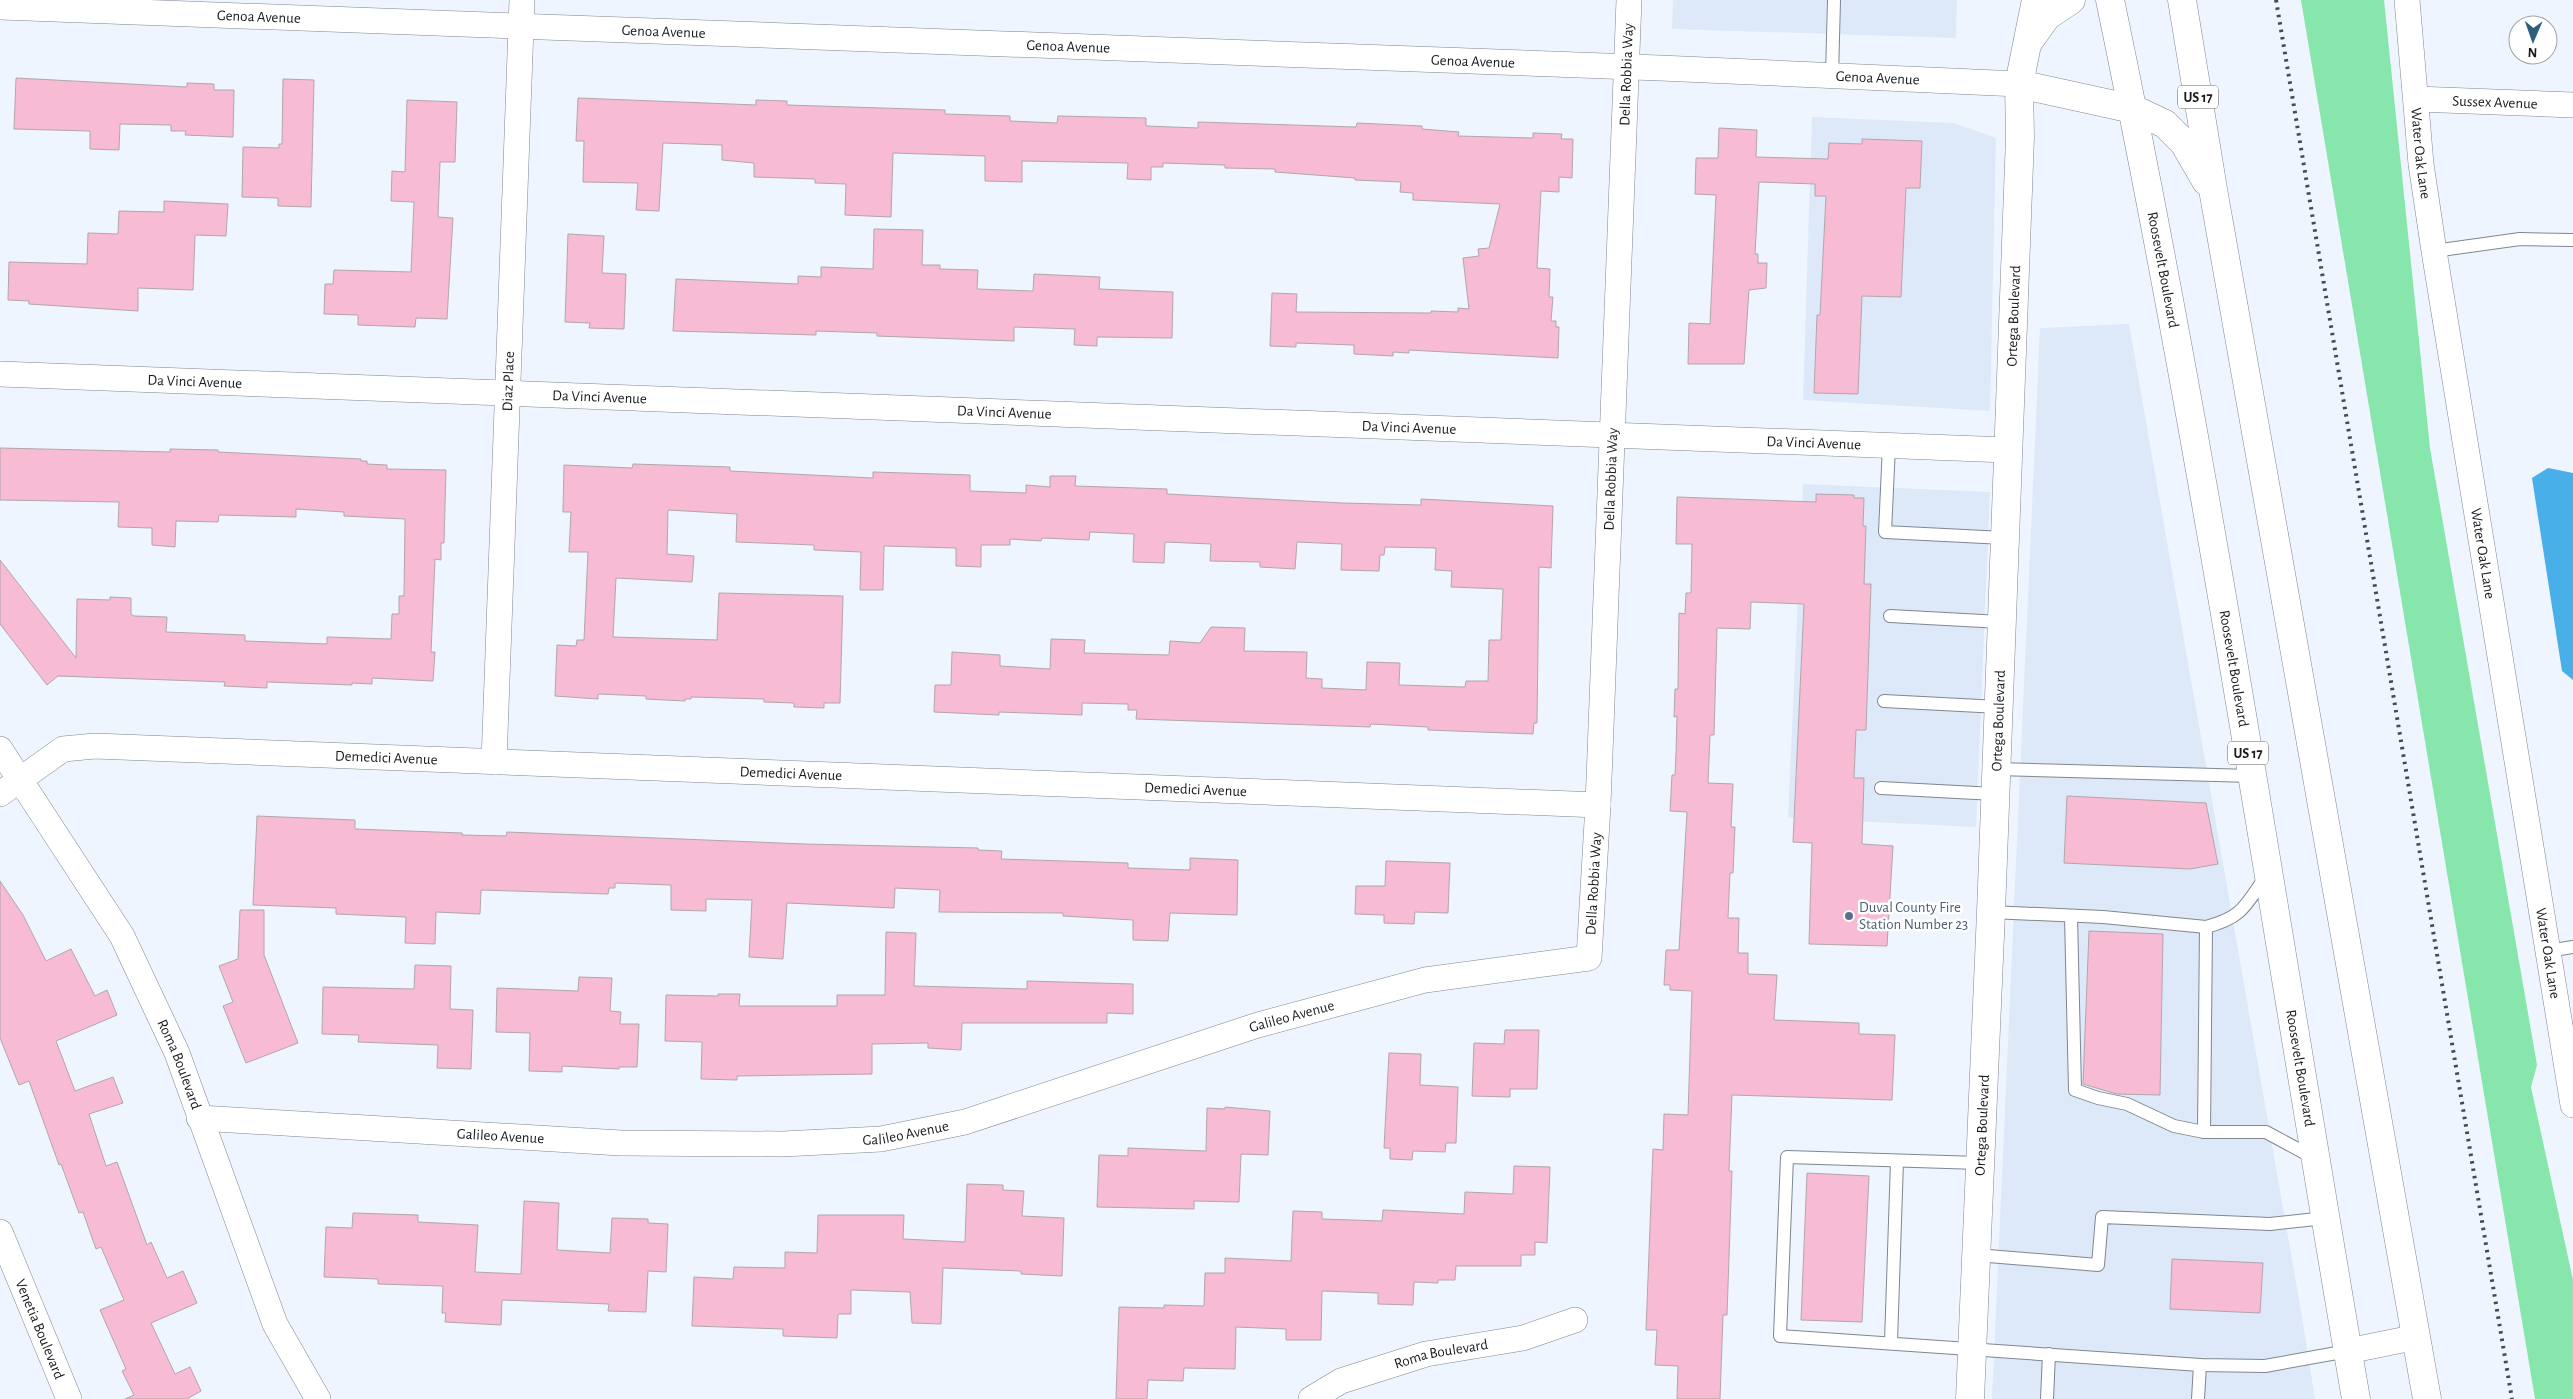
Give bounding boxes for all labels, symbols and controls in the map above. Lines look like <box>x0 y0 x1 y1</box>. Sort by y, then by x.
street label: Genoa Avenue <box>217 8 301 26</box>
north arrow <box>2508 15 2558 65</box>
street label: Della Robbia Way <box>1617 22 1636 126</box>
street label: Genoa Avenue <box>621 23 706 41</box>
street label: Genoa Avenue <box>1026 38 1111 56</box>
text: N <box>2527 45 2538 59</box>
street label: Genoa Avenue <box>1431 53 1515 71</box>
street label: Genoa Avenue <box>1835 69 1920 88</box>
road number: US 17 <box>2178 85 2218 108</box>
street label: Sussex Avenue <box>2452 93 2538 112</box>
street label: Water Oak Lane <box>2408 107 2433 200</box>
street label: Roosevelt Boulevard <box>2145 210 2181 330</box>
street label: Ortega Boulevard <box>2004 265 2023 367</box>
street label: Diaz Place <box>500 351 517 412</box>
street label: Da Vinci Avenue <box>147 373 242 391</box>
street label: Da Vinci Avenue <box>552 388 647 406</box>
street label: Da Vinci Avenue <box>957 403 1052 422</box>
street label: Da Vinci Avenue <box>1361 419 1457 437</box>
street label: Della Robbia Way <box>1602 427 1621 531</box>
street label: Da Vinci Avenue <box>1766 434 1861 452</box>
street label: Water Oak Lane <box>2468 507 2498 600</box>
street label: Roosevelt Boulevard <box>2217 609 2251 728</box>
street label: Ortega Boulevard <box>1989 669 2008 772</box>
road number: US 17 <box>2228 741 2268 764</box>
street label: Demedici Avenue <box>335 748 438 767</box>
street label: Demedici Avenue <box>739 764 843 783</box>
street label: Demedici Avenue <box>1144 780 1247 799</box>
street label: Della Robbia Way <box>1583 831 1604 936</box>
place label: Duval County Fire Station Number 23 <box>1859 900 1968 932</box>
street label: Water Oak Lane <box>2533 907 2563 1000</box>
marker: Duval County Fire Station Number 23 <box>1843 910 1855 922</box>
street label: Galileo Avenue <box>1247 998 1336 1035</box>
street label: Roosevelt Boulevard <box>2283 1009 2317 1128</box>
street label: Roma Boulevard <box>154 1017 204 1112</box>
street label: Ortega Boulevard <box>1973 1074 1992 1176</box>
street label: Galileo Avenue <box>862 1118 950 1148</box>
street label: Galileo Avenue <box>456 1126 545 1146</box>
street label: Venetia Boulevard <box>12 1277 67 1381</box>
street label: Roma Boulevard <box>1392 1337 1489 1372</box>

